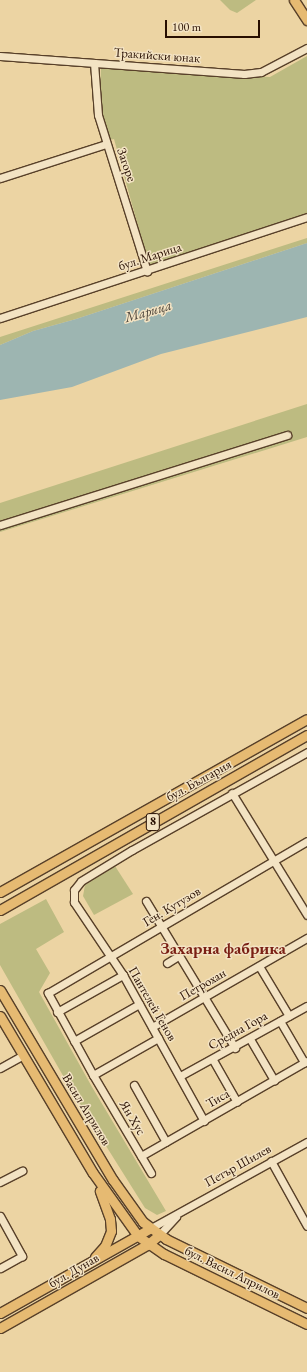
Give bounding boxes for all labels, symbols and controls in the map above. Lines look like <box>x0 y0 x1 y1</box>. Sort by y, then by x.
scale bar <box>167 12 262 38</box>
text: 100 m <box>172 19 201 35</box>
street label: Тракийски юнак <box>113 45 201 67</box>
street label: Загоре <box>113 146 139 184</box>
street label: бул. Марица <box>117 240 183 274</box>
water label: Марица <box>123 296 173 326</box>
street label: бул. България <box>164 757 234 805</box>
road number: 8 <box>145 812 161 832</box>
street label: Ген. Кутузов <box>140 884 204 930</box>
district label: Захарна фабрика <box>160 939 286 959</box>
street label: Пантелей Генов <box>124 964 180 1044</box>
street label: Петрохан <box>177 965 229 1005</box>
street label: Средна Гора <box>206 1008 270 1054</box>
street label: Васил Априлов <box>58 1071 114 1149</box>
street label: Тиса <box>203 1086 233 1112</box>
street label: Ян Хус <box>116 1098 148 1138</box>
street label: Петър Шилев <box>202 1141 274 1191</box>
street label: бул. Васил Априлов <box>182 1243 282 1303</box>
street label: бул. Дунав <box>46 1250 102 1292</box>

